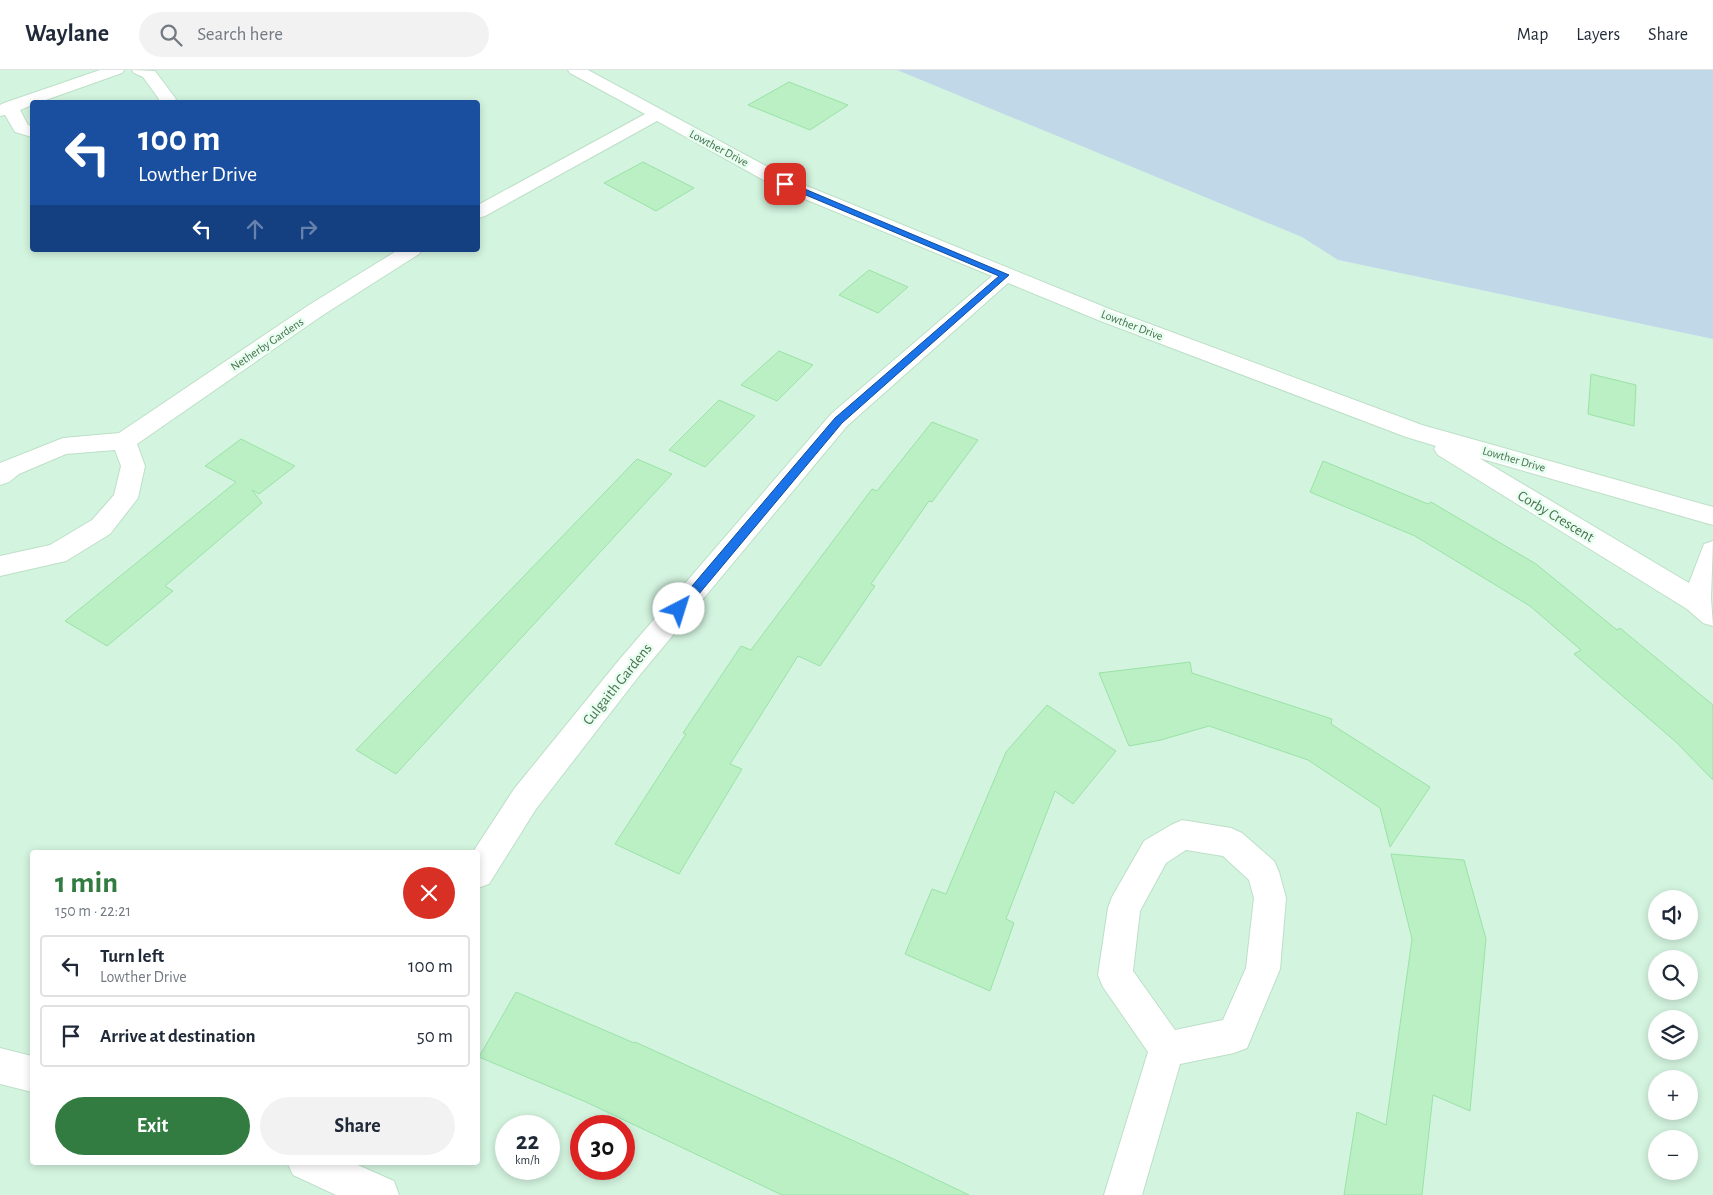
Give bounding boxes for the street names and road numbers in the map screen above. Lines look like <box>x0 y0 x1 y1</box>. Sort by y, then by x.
street label: Lowther Drive <box>687 127 751 169</box>
street label: Lowther Drive <box>1099 308 1165 342</box>
street label: Netherby Gardens <box>228 315 306 374</box>
street label: Lowther Drive <box>1481 444 1547 474</box>
street label: Corby Crescent <box>1515 488 1597 545</box>
street label: Culgaith Gardens <box>580 641 655 728</box>

